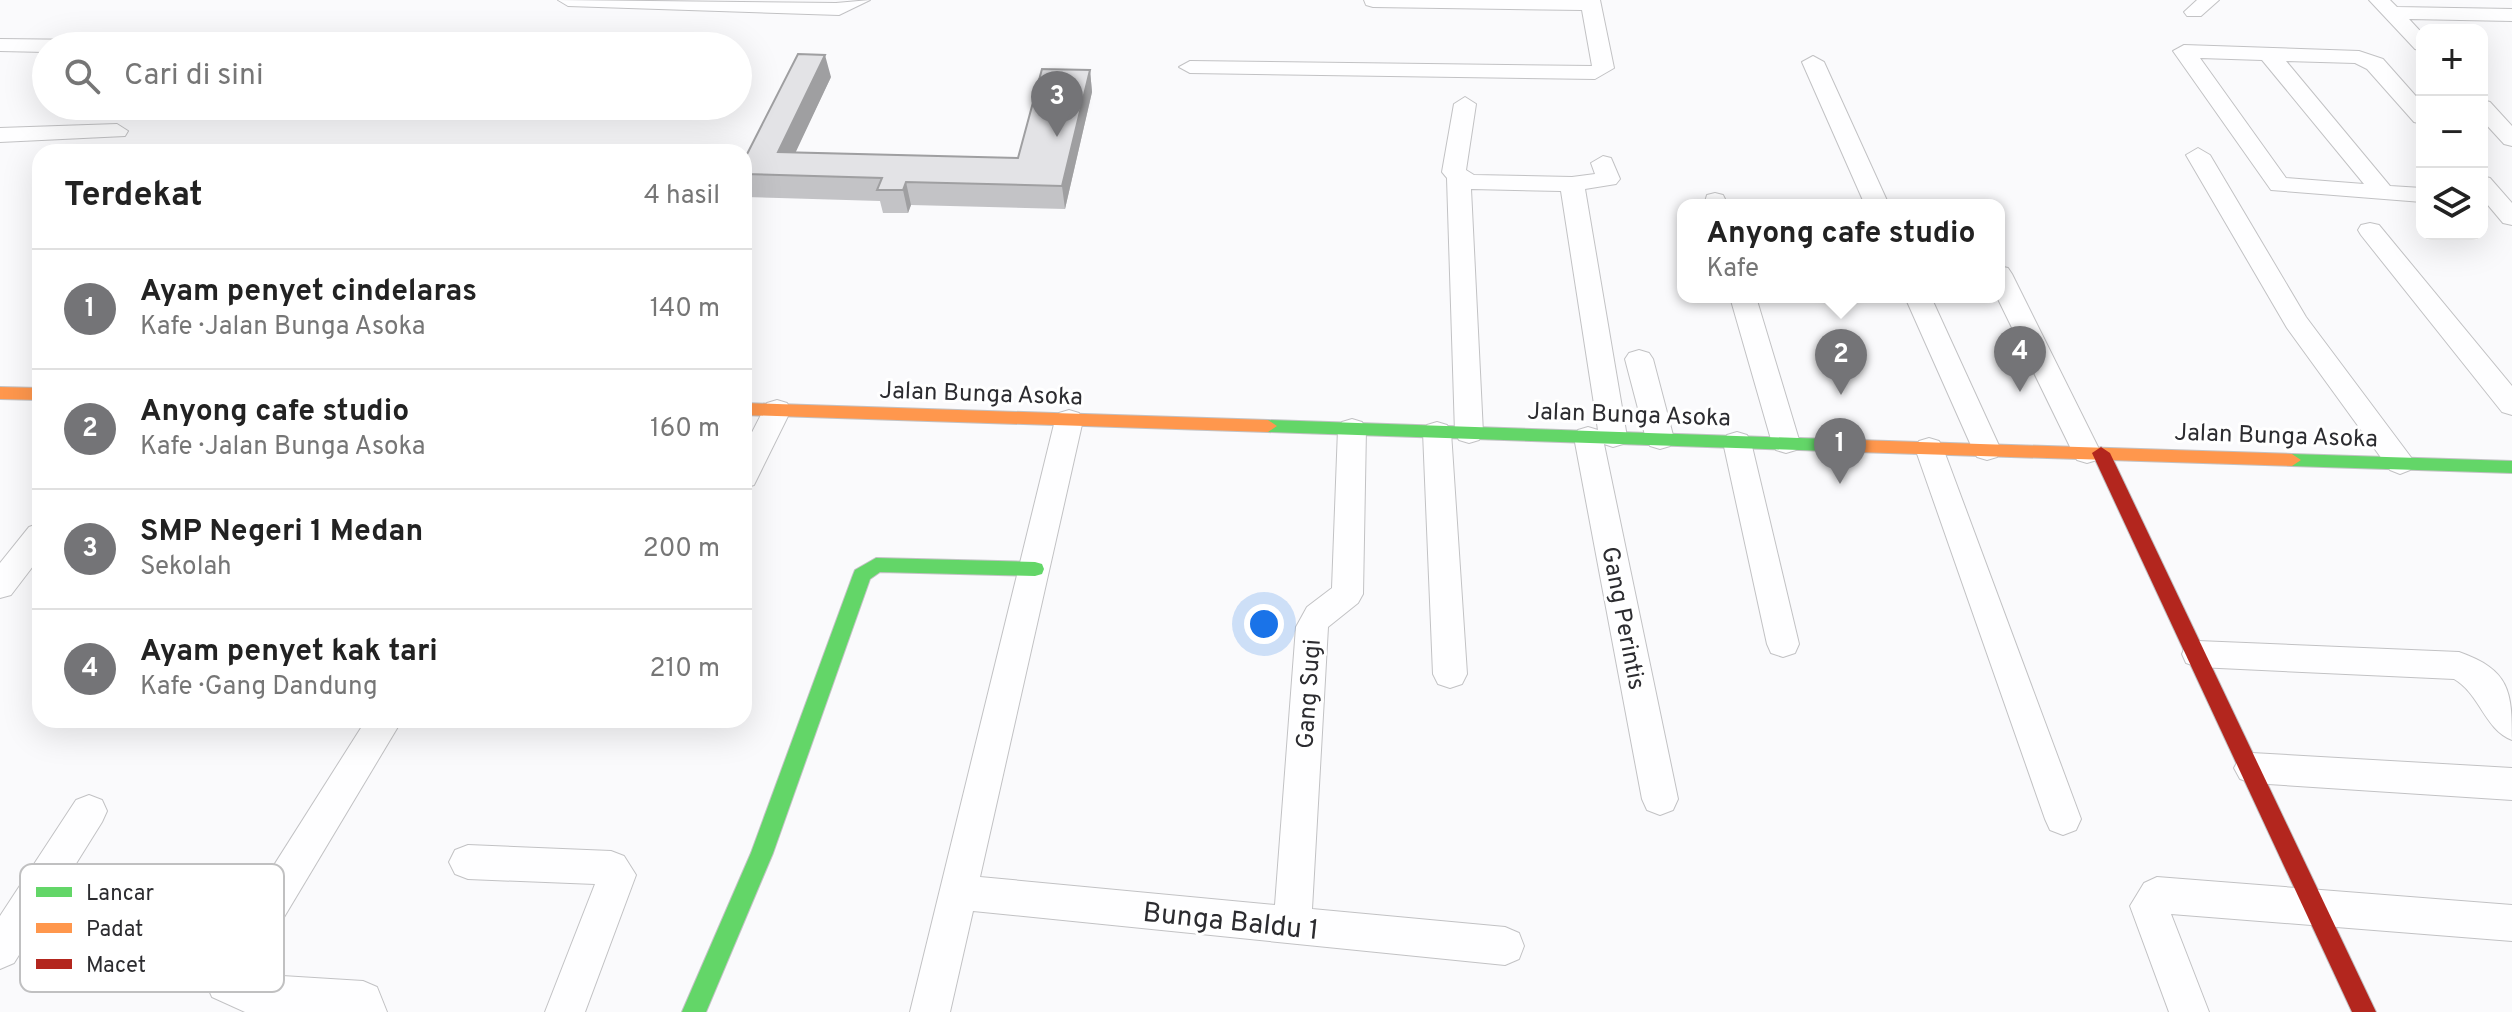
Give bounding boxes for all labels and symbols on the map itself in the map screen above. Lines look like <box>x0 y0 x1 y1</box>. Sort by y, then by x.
pin: 3 <box>1031 71 1083 137</box>
pin: 4 <box>1994 326 2046 392</box>
pin: 2 <box>1815 329 1867 395</box>
street label: Jalan Bunga Asoka <box>879 376 1083 414</box>
street label: Jalan Bunga Asoka <box>1527 397 1731 435</box>
pin: 1 <box>1814 418 1866 484</box>
street label: Jalan Bunga Asoka <box>2174 418 2378 456</box>
street label: Gang Perintis <box>1593 544 1651 693</box>
your location <box>1244 604 1284 644</box>
street label: Gang Sugi <box>1291 638 1329 750</box>
legend <box>20 864 284 992</box>
text: Lancar <box>86 881 155 908</box>
street label: Bunga Baldu 1 <box>1141 896 1321 950</box>
text: Padat <box>86 917 143 944</box>
text: Macet <box>86 953 146 980</box>

